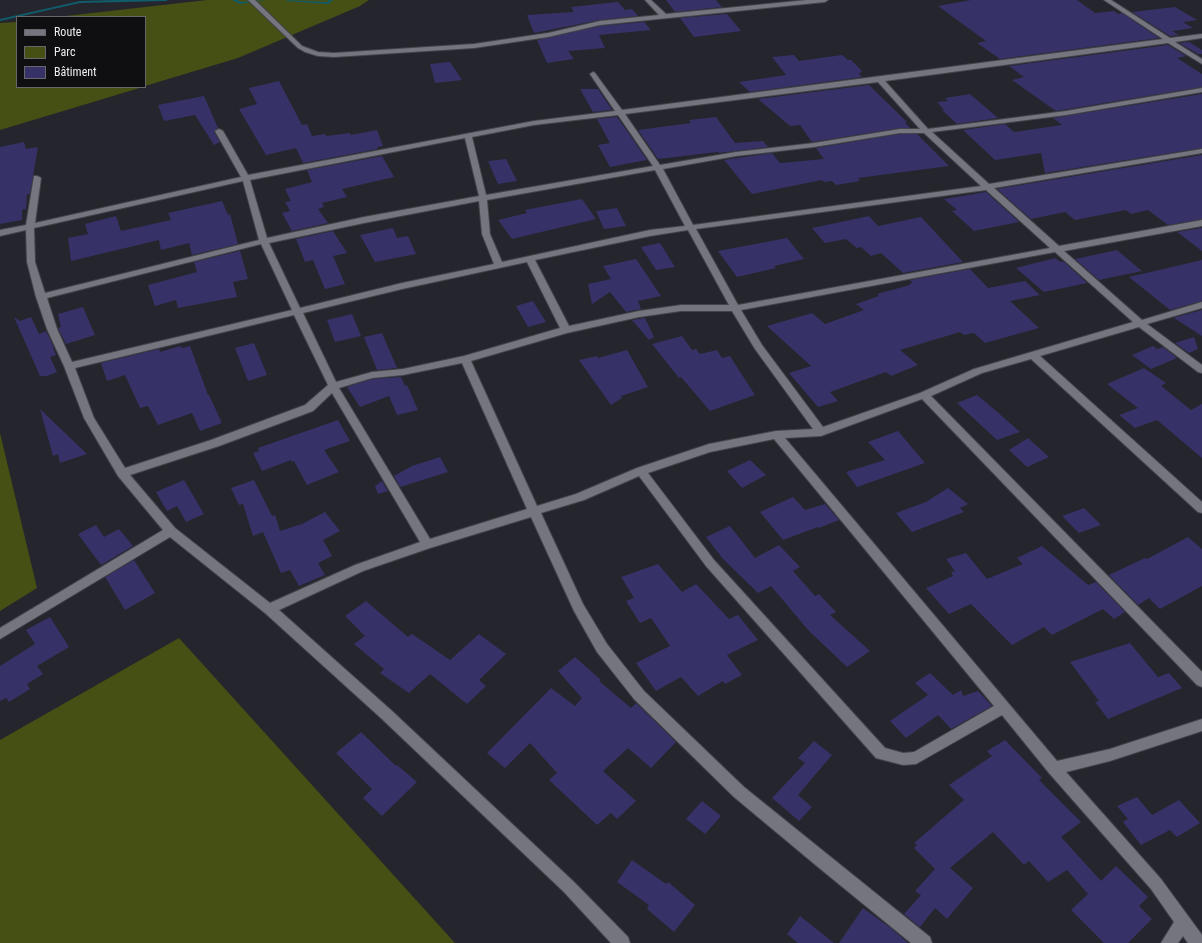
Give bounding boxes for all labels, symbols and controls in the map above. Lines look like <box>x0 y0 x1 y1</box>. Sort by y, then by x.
legend <box>16 16 146 88</box>
text: Route <box>54 25 81 39</box>
text: Parc <box>54 45 75 59</box>
text: Bâtiment <box>54 65 97 79</box>

